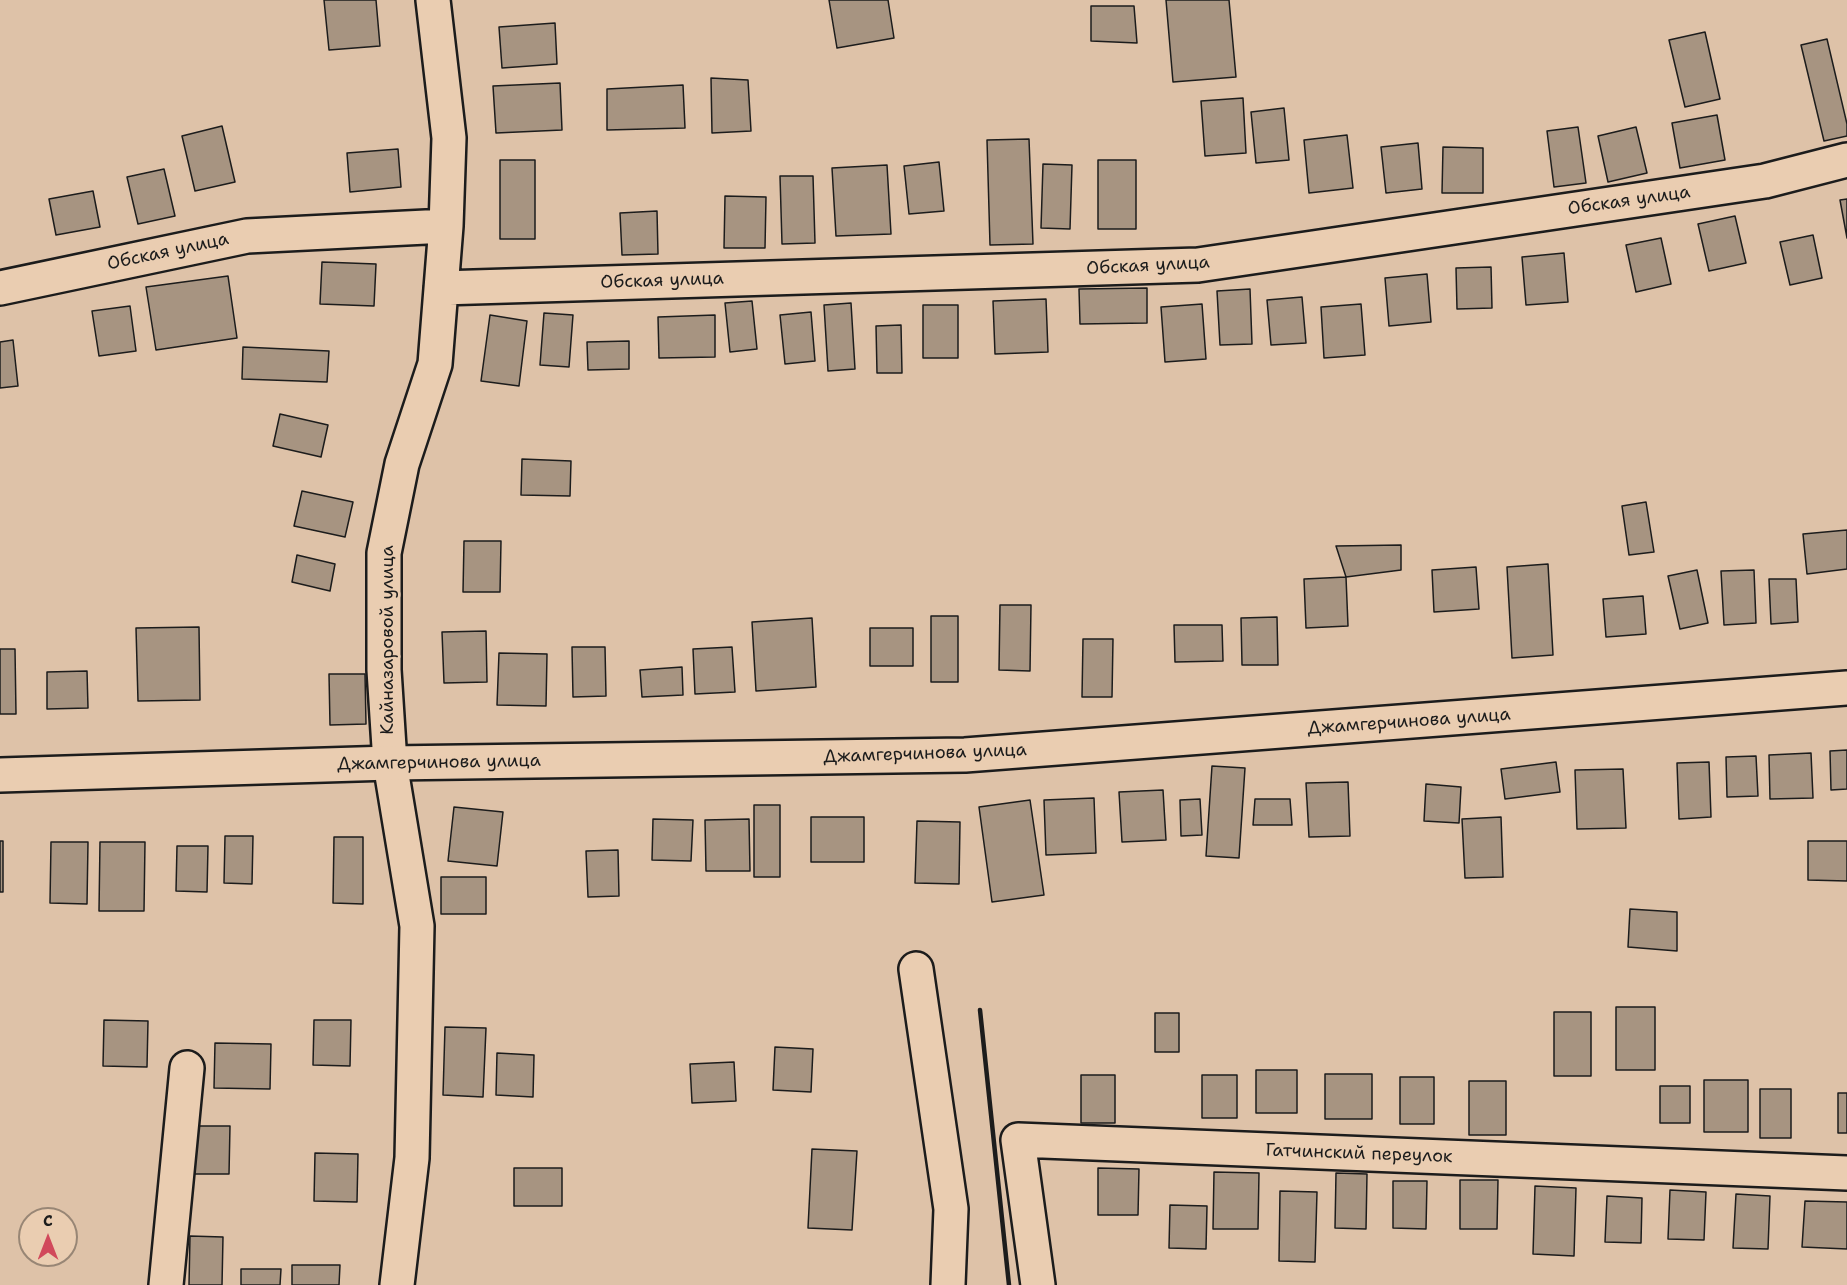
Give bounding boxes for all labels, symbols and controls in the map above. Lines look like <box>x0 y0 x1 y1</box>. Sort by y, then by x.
street label: Обская улица <box>1566 182 1692 220</box>
street label: Обская улица <box>105 229 231 275</box>
street label: Обская улица <box>1086 252 1210 280</box>
street label: Обская улица <box>600 268 724 294</box>
street label: Кайназаровой улица <box>377 545 399 735</box>
street label: Джамгерчинова улица <box>1307 704 1511 740</box>
street label: Джамгерчинова улица <box>823 740 1027 768</box>
street label: Джамгерчинова улица <box>337 750 541 776</box>
street label: Гатчинский переулок <box>1265 1140 1453 1168</box>
north arrow <box>18 1207 78 1267</box>
text: С <box>43 1210 53 1231</box>

